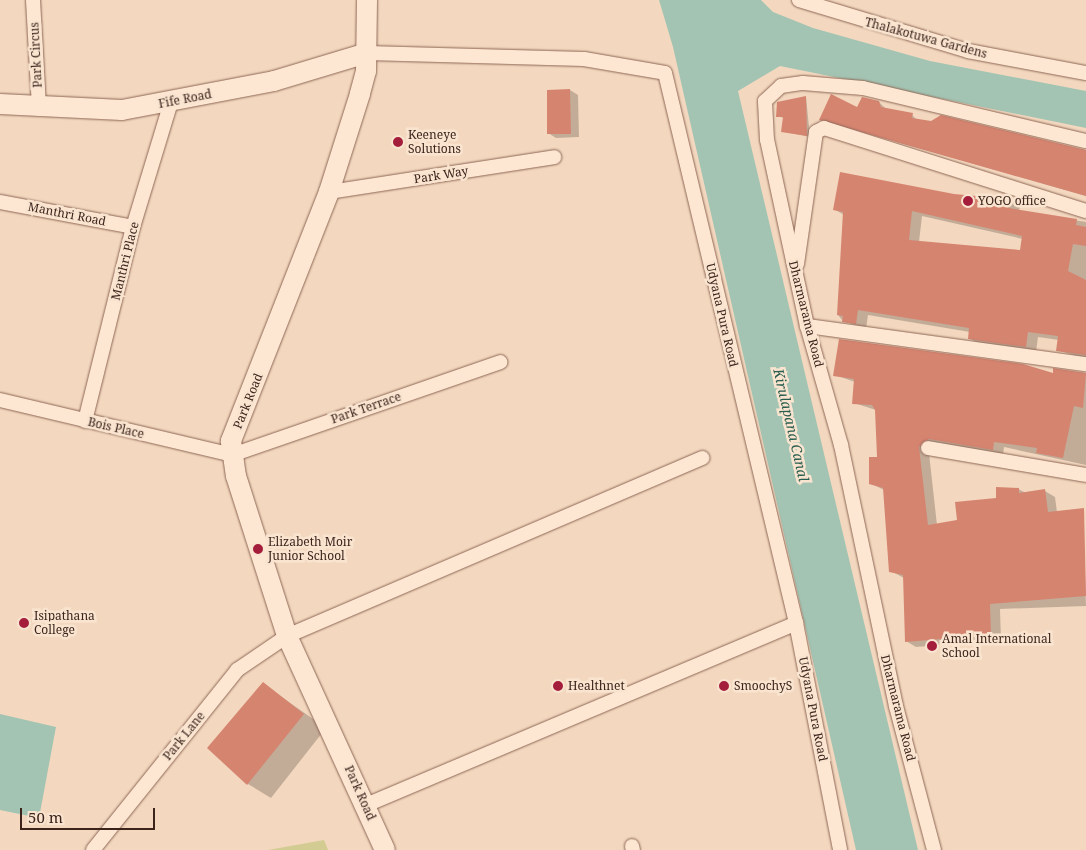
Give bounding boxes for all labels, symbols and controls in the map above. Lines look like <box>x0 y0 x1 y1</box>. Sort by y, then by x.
street label: Thalakotuwa Gardens <box>863 15 989 61</box>
street label: Park Circus <box>27 22 45 88</box>
street label: Fife Road <box>157 87 213 111</box>
place label: Keeneye Solutions <box>408 128 461 156</box>
marker: Keeneye Solutions <box>392 136 404 148</box>
street label: Park Way <box>413 164 469 186</box>
place label: YOGO office <box>978 194 1046 208</box>
marker: YOGO office <box>962 195 974 207</box>
street label: Manthri Road <box>27 199 107 229</box>
street label: Manthri Place <box>108 220 142 302</box>
street label: Dharmarama Road <box>786 259 826 369</box>
street label: Udyana Pura Road <box>703 262 741 368</box>
water label: Kirulapana Canal <box>770 367 812 483</box>
street label: Park Road <box>230 371 266 431</box>
street label: Park Terrace <box>329 389 403 427</box>
street label: Bois Place <box>87 415 145 441</box>
place label: Elizabeth Moir Junior School <box>268 535 352 563</box>
marker: Elizabeth Moir Junior School <box>252 543 264 555</box>
place label: Isipathana College <box>34 609 95 637</box>
marker: Isipathana College <box>18 617 30 629</box>
place label: Amal International School <box>942 632 1052 660</box>
marker: Amal International School <box>926 640 938 652</box>
street label: Dharmarama Road <box>878 653 918 763</box>
street label: Udyana Pura Road <box>796 656 830 762</box>
place label: Healthnet <box>568 679 625 693</box>
place label: SmoochyS <box>734 679 792 693</box>
marker: Healthnet <box>552 680 564 692</box>
marker: SmoochyS <box>718 680 730 692</box>
street label: Park Lane <box>160 709 208 763</box>
street label: Park Road <box>341 763 379 823</box>
scale bar <box>22 798 158 830</box>
text: 50 m <box>28 807 63 827</box>

